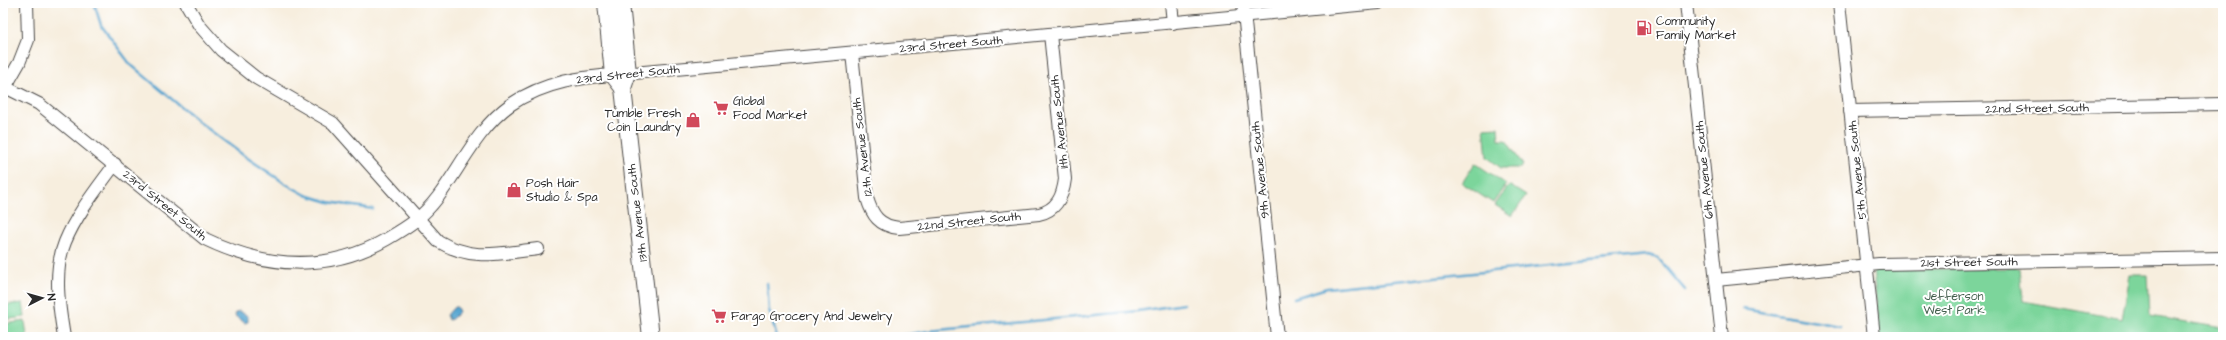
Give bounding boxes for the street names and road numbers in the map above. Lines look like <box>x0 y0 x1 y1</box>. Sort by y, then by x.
street label: 23rd Street South <box>899 32 1004 57</box>
street label: 23rd Street South <box>576 61 681 88</box>
street label: 11th Avenue South <box>1046 74 1073 169</box>
street label: 12th Avenue South <box>848 97 877 197</box>
street label: 22nd Street South <box>1985 99 2089 118</box>
street label: 9th Avenue South <box>1247 120 1274 219</box>
street label: 6th Avenue South <box>1691 120 1718 220</box>
street label: 5th Avenue South <box>1844 120 1871 220</box>
street label: 13th Avenue South <box>623 163 652 263</box>
street label: 23rd Street South <box>119 166 210 245</box>
street label: 22nd Street South <box>917 208 1022 235</box>
street label: 21st Street South <box>1920 253 2018 272</box>

